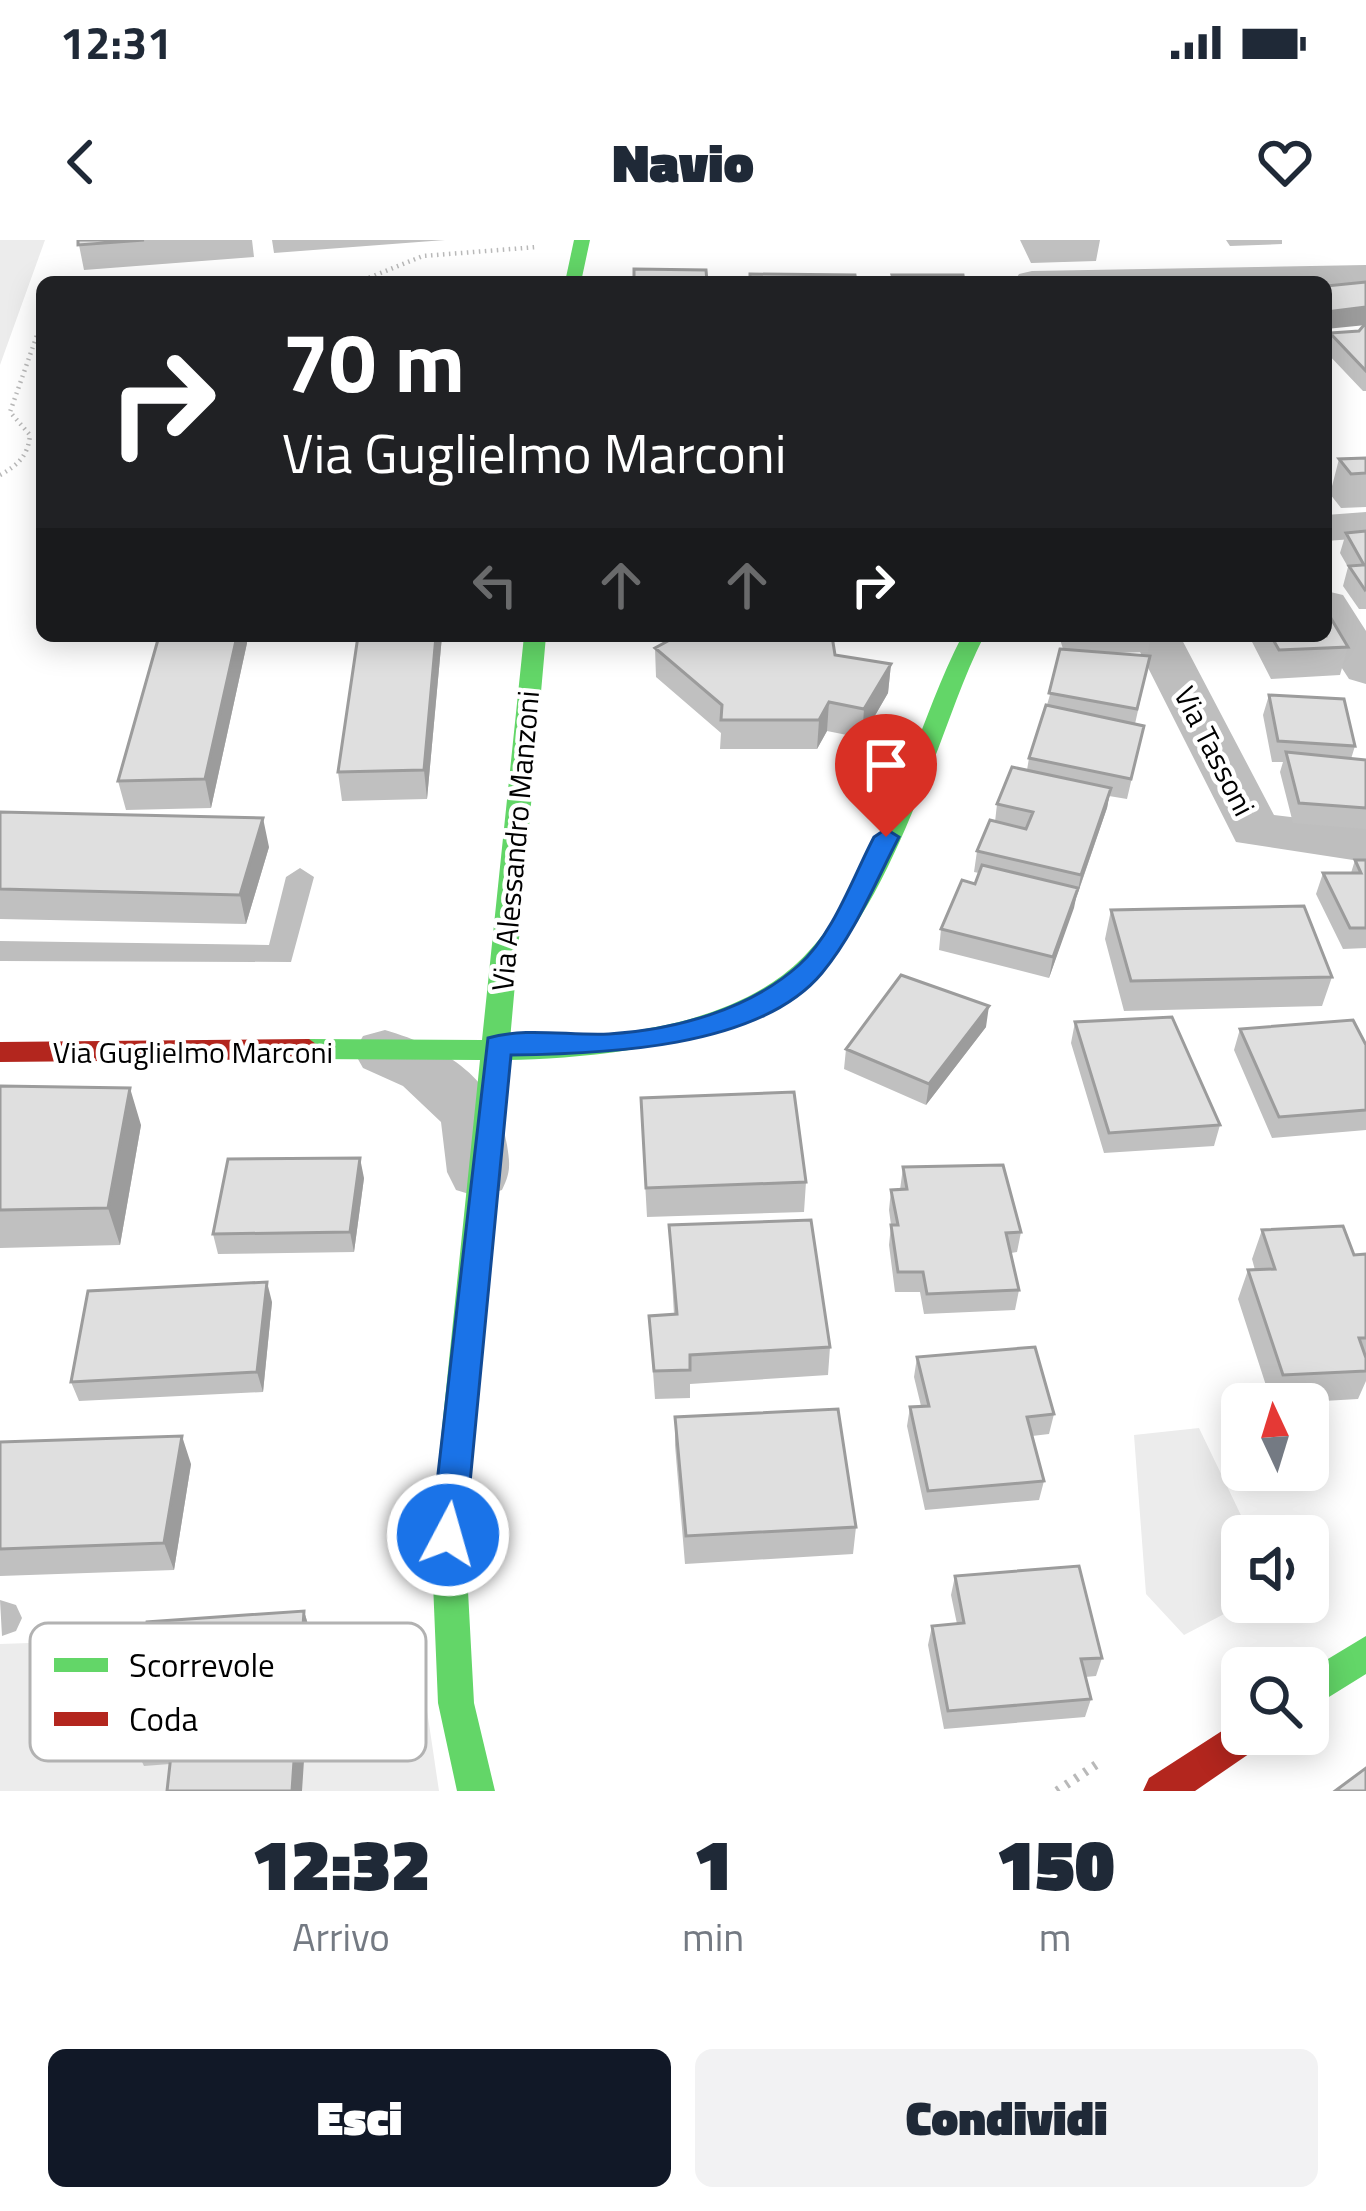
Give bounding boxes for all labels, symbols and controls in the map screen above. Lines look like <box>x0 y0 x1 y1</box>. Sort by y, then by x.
text: 12:31 <box>60 8 172 76</box>
text: Navio <box>612 121 754 203</box>
icon: back <box>48 129 114 195</box>
icon: heart <box>1252 129 1318 195</box>
text: 70 m <box>282 297 465 425</box>
icon: right <box>84 324 240 480</box>
text: Via Guglielmo Marconi <box>282 412 787 494</box>
icon: left <box>462 552 528 618</box>
icon: ahead <box>588 552 654 618</box>
icon: ahead <box>714 552 780 618</box>
icon: right <box>840 552 906 618</box>
street label: Via Tassoni <box>1163 678 1267 824</box>
street label: Via Alessandro Manzoni <box>479 689 551 993</box>
pin <box>835 714 937 837</box>
icon: arrive <box>853 732 919 798</box>
street label: Via Guglielmo Marconi <box>53 1029 333 1075</box>
north arrow <box>1221 1383 1329 1491</box>
map controls <box>1221 1383 1329 1755</box>
position arrow <box>385 1472 511 1598</box>
button: sound <box>1221 1515 1329 1623</box>
legend <box>30 1623 426 1761</box>
text: Scorrevole <box>129 1640 275 1690</box>
button: search <box>1221 1647 1329 1755</box>
text: Coda <box>129 1694 198 1744</box>
text: 12:32 <box>251 1808 431 1918</box>
text: 1 <box>693 1808 733 1918</box>
text: 150 <box>996 1808 1115 1918</box>
text: Arrivo <box>292 1907 390 1966</box>
text: min <box>682 1907 744 1966</box>
text: m <box>1039 1907 1071 1966</box>
button: Esci <box>48 2049 671 2187</box>
button: Condividi <box>695 2049 1318 2187</box>

